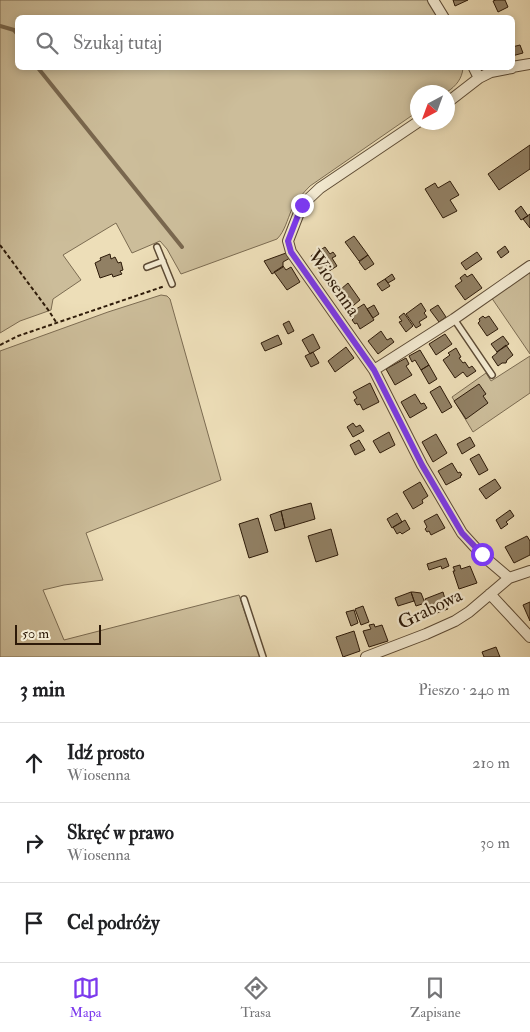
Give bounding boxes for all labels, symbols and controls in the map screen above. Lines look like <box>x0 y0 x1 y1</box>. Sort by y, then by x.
search box <box>15 15 515 70</box>
icon: search <box>33 29 61 57</box>
text: Szukaj tutaj <box>73 31 162 55</box>
north arrow <box>410 85 455 130</box>
route end <box>291 194 314 217</box>
street label: Wiosenna <box>302 244 366 321</box>
route start <box>471 543 494 566</box>
street label: Grabowa <box>394 583 466 635</box>
scale bar <box>15 622 101 645</box>
text: 50 m <box>22 625 49 642</box>
text: 3 min <box>20 676 65 703</box>
text: Pieszo · 240 m <box>418 680 510 700</box>
text: Idź prosto <box>67 741 144 765</box>
icon: ahead <box>20 749 48 777</box>
text: 210 m <box>472 753 510 773</box>
text: Wiosenna <box>67 765 130 785</box>
text: Skręć w prawo <box>67 821 174 845</box>
icon: right <box>20 829 48 857</box>
text: 30 m <box>480 833 510 853</box>
text: Wiosenna <box>67 845 130 865</box>
icon: arrive <box>20 909 48 937</box>
text: Cel podróży <box>67 911 160 935</box>
tab: Mapa <box>69 974 102 1021</box>
tab: Trasa <box>241 974 271 1021</box>
tab: Zapisane <box>410 974 461 1021</box>

